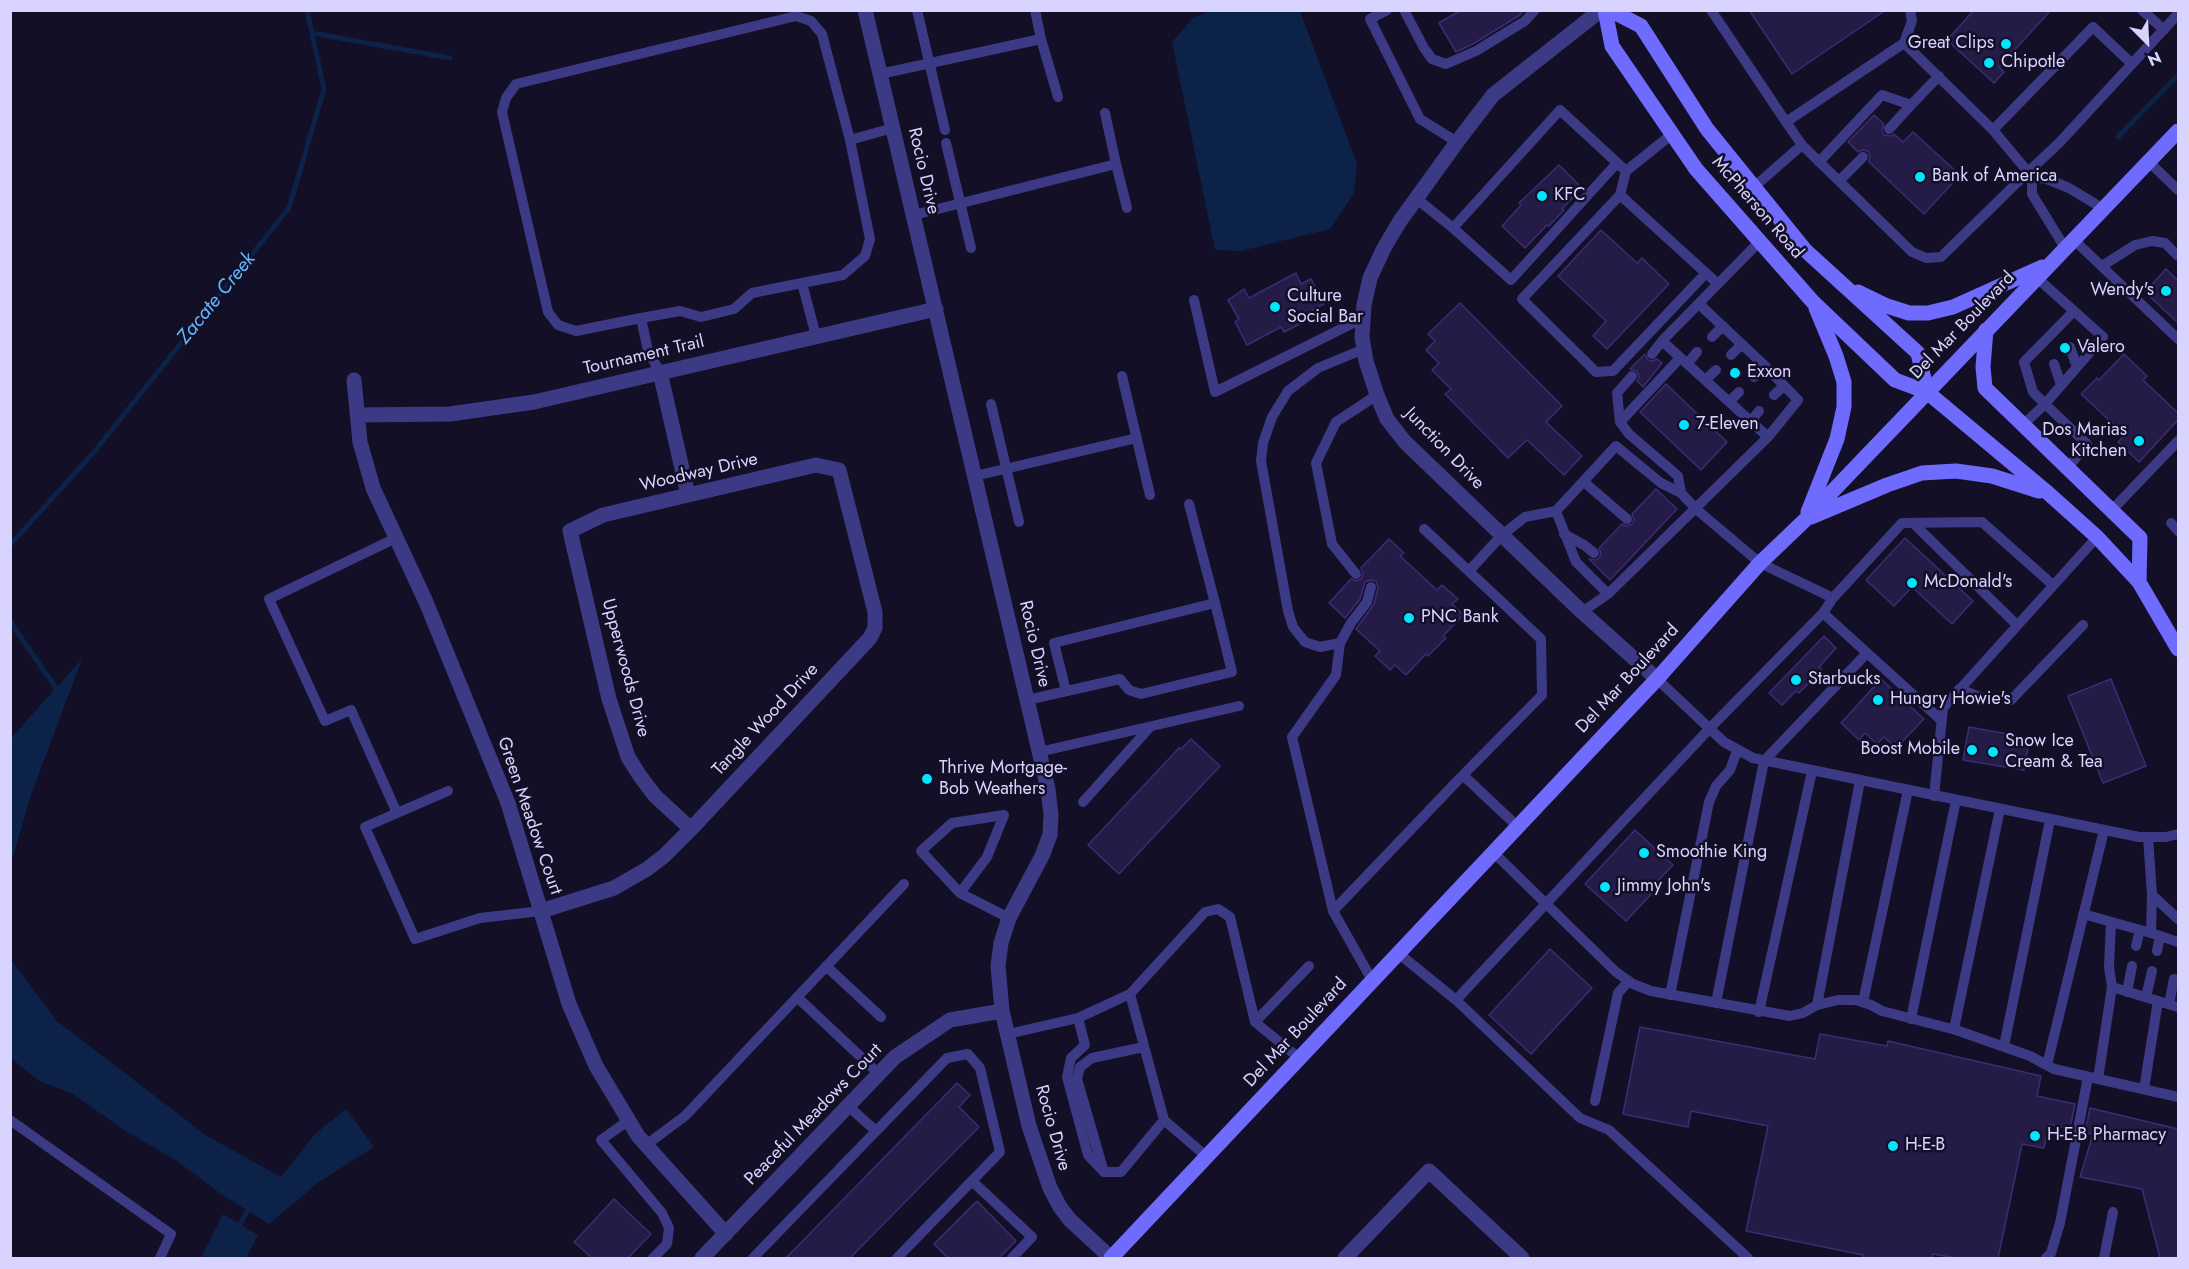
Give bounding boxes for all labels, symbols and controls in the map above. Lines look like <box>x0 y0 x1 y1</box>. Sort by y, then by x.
north arrow <box>2117 12 2177 72</box>
place label: Great Clips <box>1908 33 1994 55</box>
marker: Great Clips <box>1999 37 2013 51</box>
text: N <box>2144 46 2165 72</box>
place label: Chipotle <box>2001 52 2065 74</box>
marker: Chipotle <box>1982 56 1996 70</box>
street label: Rocio Drive <box>903 125 943 217</box>
street label: McPherson Road <box>1707 152 1807 264</box>
place label: Bank of America <box>1932 166 2057 188</box>
marker: Bank of America <box>1913 170 1927 184</box>
place label: KFC <box>1554 185 1585 207</box>
marker: KFC <box>1535 189 1549 203</box>
water label: Zacate Creek <box>173 248 261 350</box>
street label: Del Mar Boulevard <box>1906 268 2020 384</box>
place label: Wendy's <box>2090 280 2154 302</box>
marker: Wendy's <box>2159 284 2173 298</box>
place label: Culture Social Bar <box>1287 286 1363 328</box>
marker: Culture Social Bar <box>1268 300 1282 314</box>
street label: Tournament Trail <box>582 332 706 380</box>
place label: Valero <box>2077 337 2125 359</box>
marker: Valero <box>2058 341 2072 355</box>
place label: Exxon <box>1747 362 1792 384</box>
marker: Exxon <box>1728 366 1742 380</box>
street label: Junction Drive <box>1400 404 1488 494</box>
place label: 7-Eleven <box>1696 414 1759 436</box>
marker: 7-Eleven <box>1677 418 1691 432</box>
place label: Dos Marias Kitchen <box>2042 420 2127 462</box>
marker: Dos Marias Kitchen <box>2132 434 2146 448</box>
street label: Woodway Drive <box>638 449 760 497</box>
place label: McDonald's <box>1924 572 2012 594</box>
marker: McDonald's <box>1905 576 1919 590</box>
street label: Upperwoods Drive <box>596 596 654 740</box>
street label: Rocio Drive <box>1014 598 1054 690</box>
place label: PNC Bank <box>1421 607 1499 629</box>
marker: PNC Bank <box>1402 611 1416 625</box>
street label: Del Mar Boulevard <box>1572 620 1684 738</box>
street label: Tangle Wood Drive <box>709 659 823 781</box>
place label: Starbucks <box>1808 669 1881 691</box>
marker: Starbucks <box>1789 673 1803 687</box>
place label: Hungry Howie's <box>1890 689 2011 711</box>
marker: Hungry Howie's <box>1871 693 1885 707</box>
place label: Snow Ice Cream & Tea <box>2005 731 2103 774</box>
street label: Green Meadow Court <box>492 734 566 898</box>
place label: Boost Mobile <box>1861 739 1960 761</box>
marker: Boost Mobile <box>1965 743 1979 757</box>
marker: Snow Ice Cream & Tea <box>1986 745 2000 759</box>
place label: Thrive Mortgage- Bob Weathers <box>939 758 1067 800</box>
marker: Thrive Mortgage- Bob Weathers <box>920 772 934 786</box>
place label: Smoothie King <box>1656 842 1767 864</box>
marker: Smoothie King <box>1637 846 1651 860</box>
place label: Jimmy John's <box>1617 876 1710 898</box>
marker: Jimmy John's <box>1598 880 1612 894</box>
street label: Del Mar Boulevard <box>1240 974 1352 1092</box>
street label: Peaceful Meadows Court <box>741 1040 887 1190</box>
street label: Rocio Drive <box>1029 1083 1075 1173</box>
place label: H-E-B Pharmacy <box>2047 1125 2166 1147</box>
marker: H-E-B Pharmacy <box>2028 1129 2042 1143</box>
place label: H-E-B <box>1905 1135 1945 1157</box>
marker: H-E-B <box>1886 1139 1900 1153</box>

